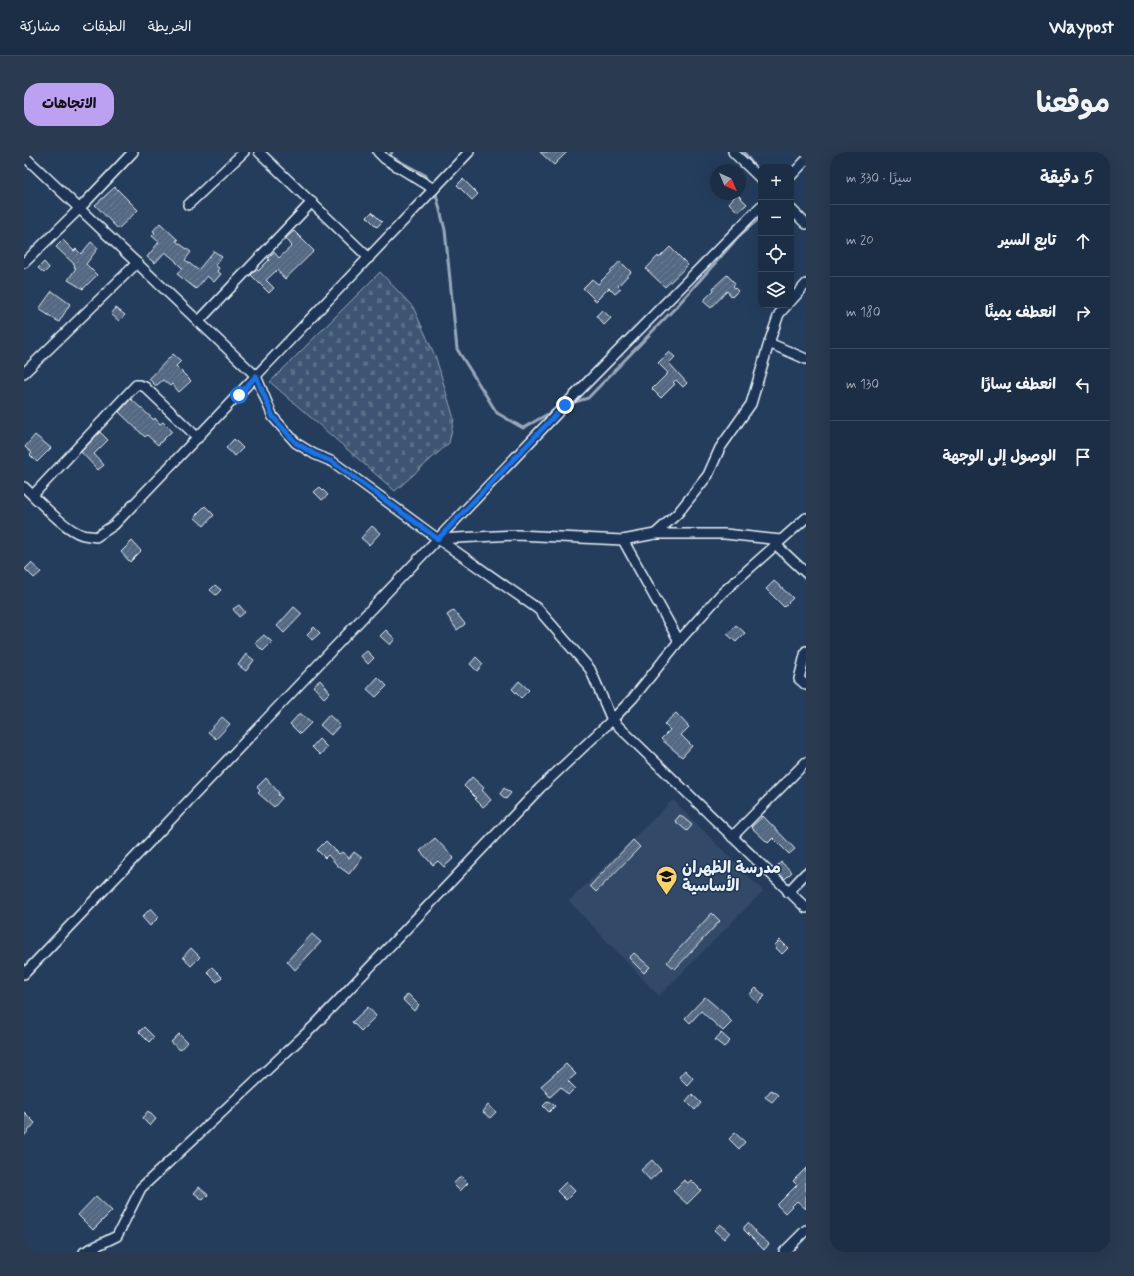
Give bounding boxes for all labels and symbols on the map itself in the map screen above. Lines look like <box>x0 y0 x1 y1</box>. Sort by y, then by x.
north arrow <box>710 164 746 200</box>
route start <box>230 386 248 404</box>
route end <box>556 396 574 414</box>
place label: مدرسة الظهران الأساسية <box>682 858 781 897</box>
school or university icon: مدرسة الظهران الأساسية <box>653 863 679 896</box>

